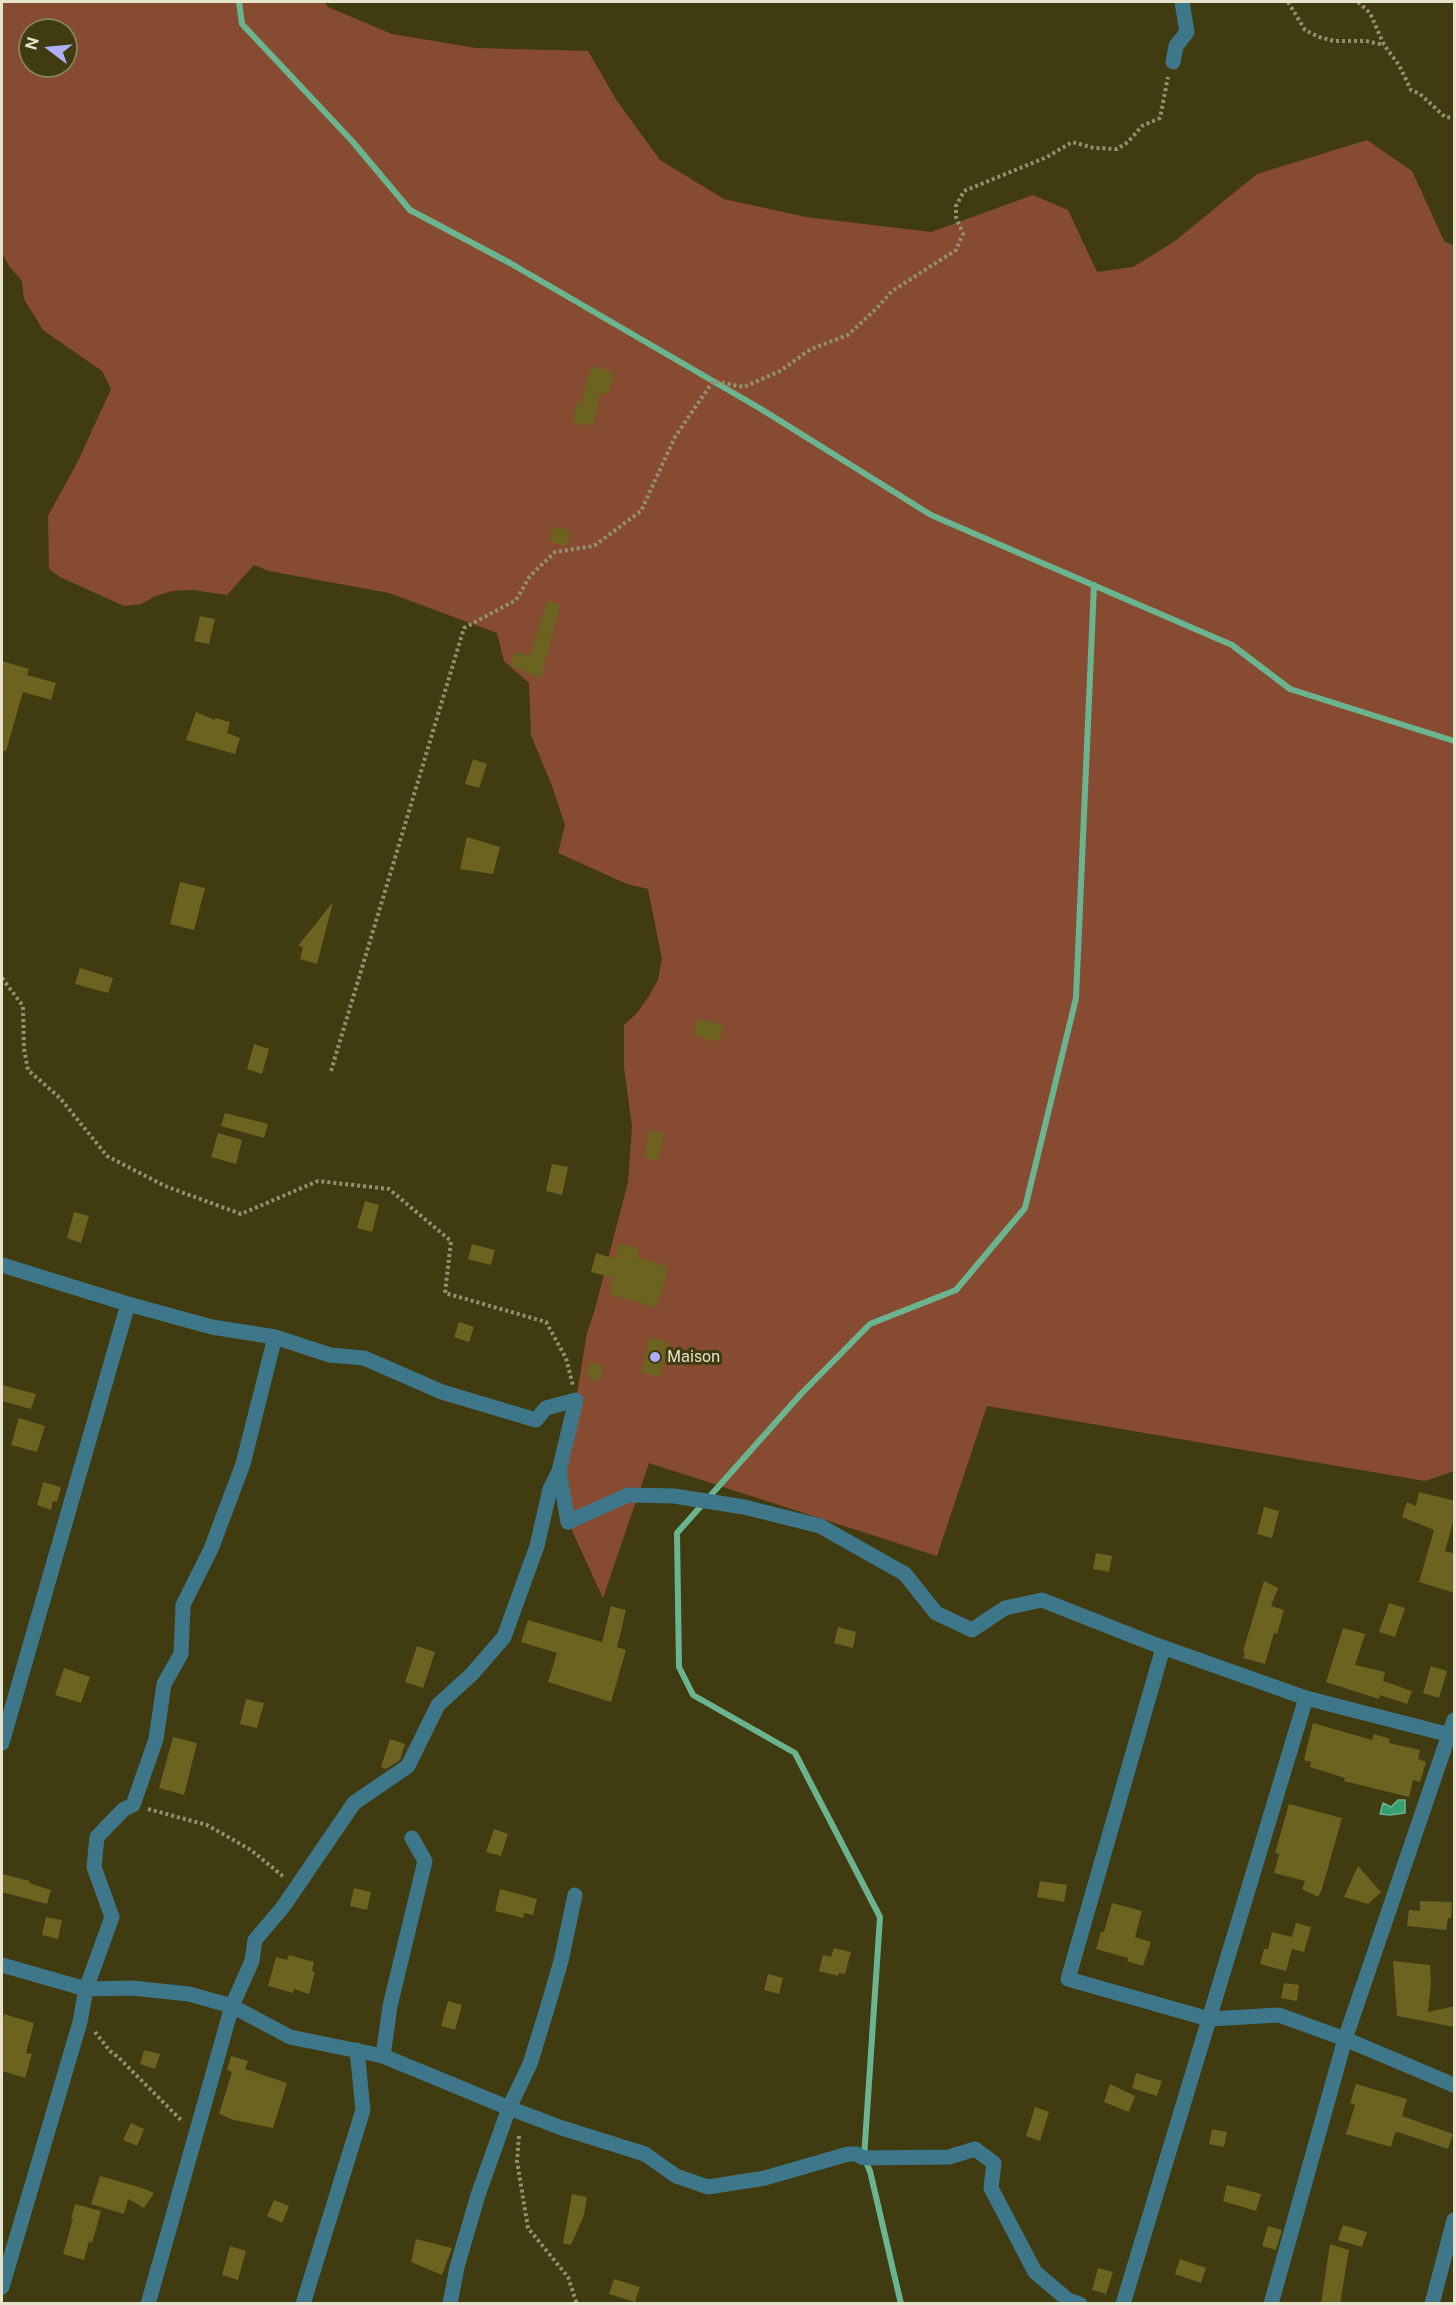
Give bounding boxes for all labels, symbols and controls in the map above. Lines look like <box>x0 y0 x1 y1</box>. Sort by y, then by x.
north arrow <box>18 18 78 78</box>
text: N <box>21 35 43 52</box>
place label: Maison <box>667 1347 720 1367</box>
marker: Maison <box>648 1350 662 1364</box>

